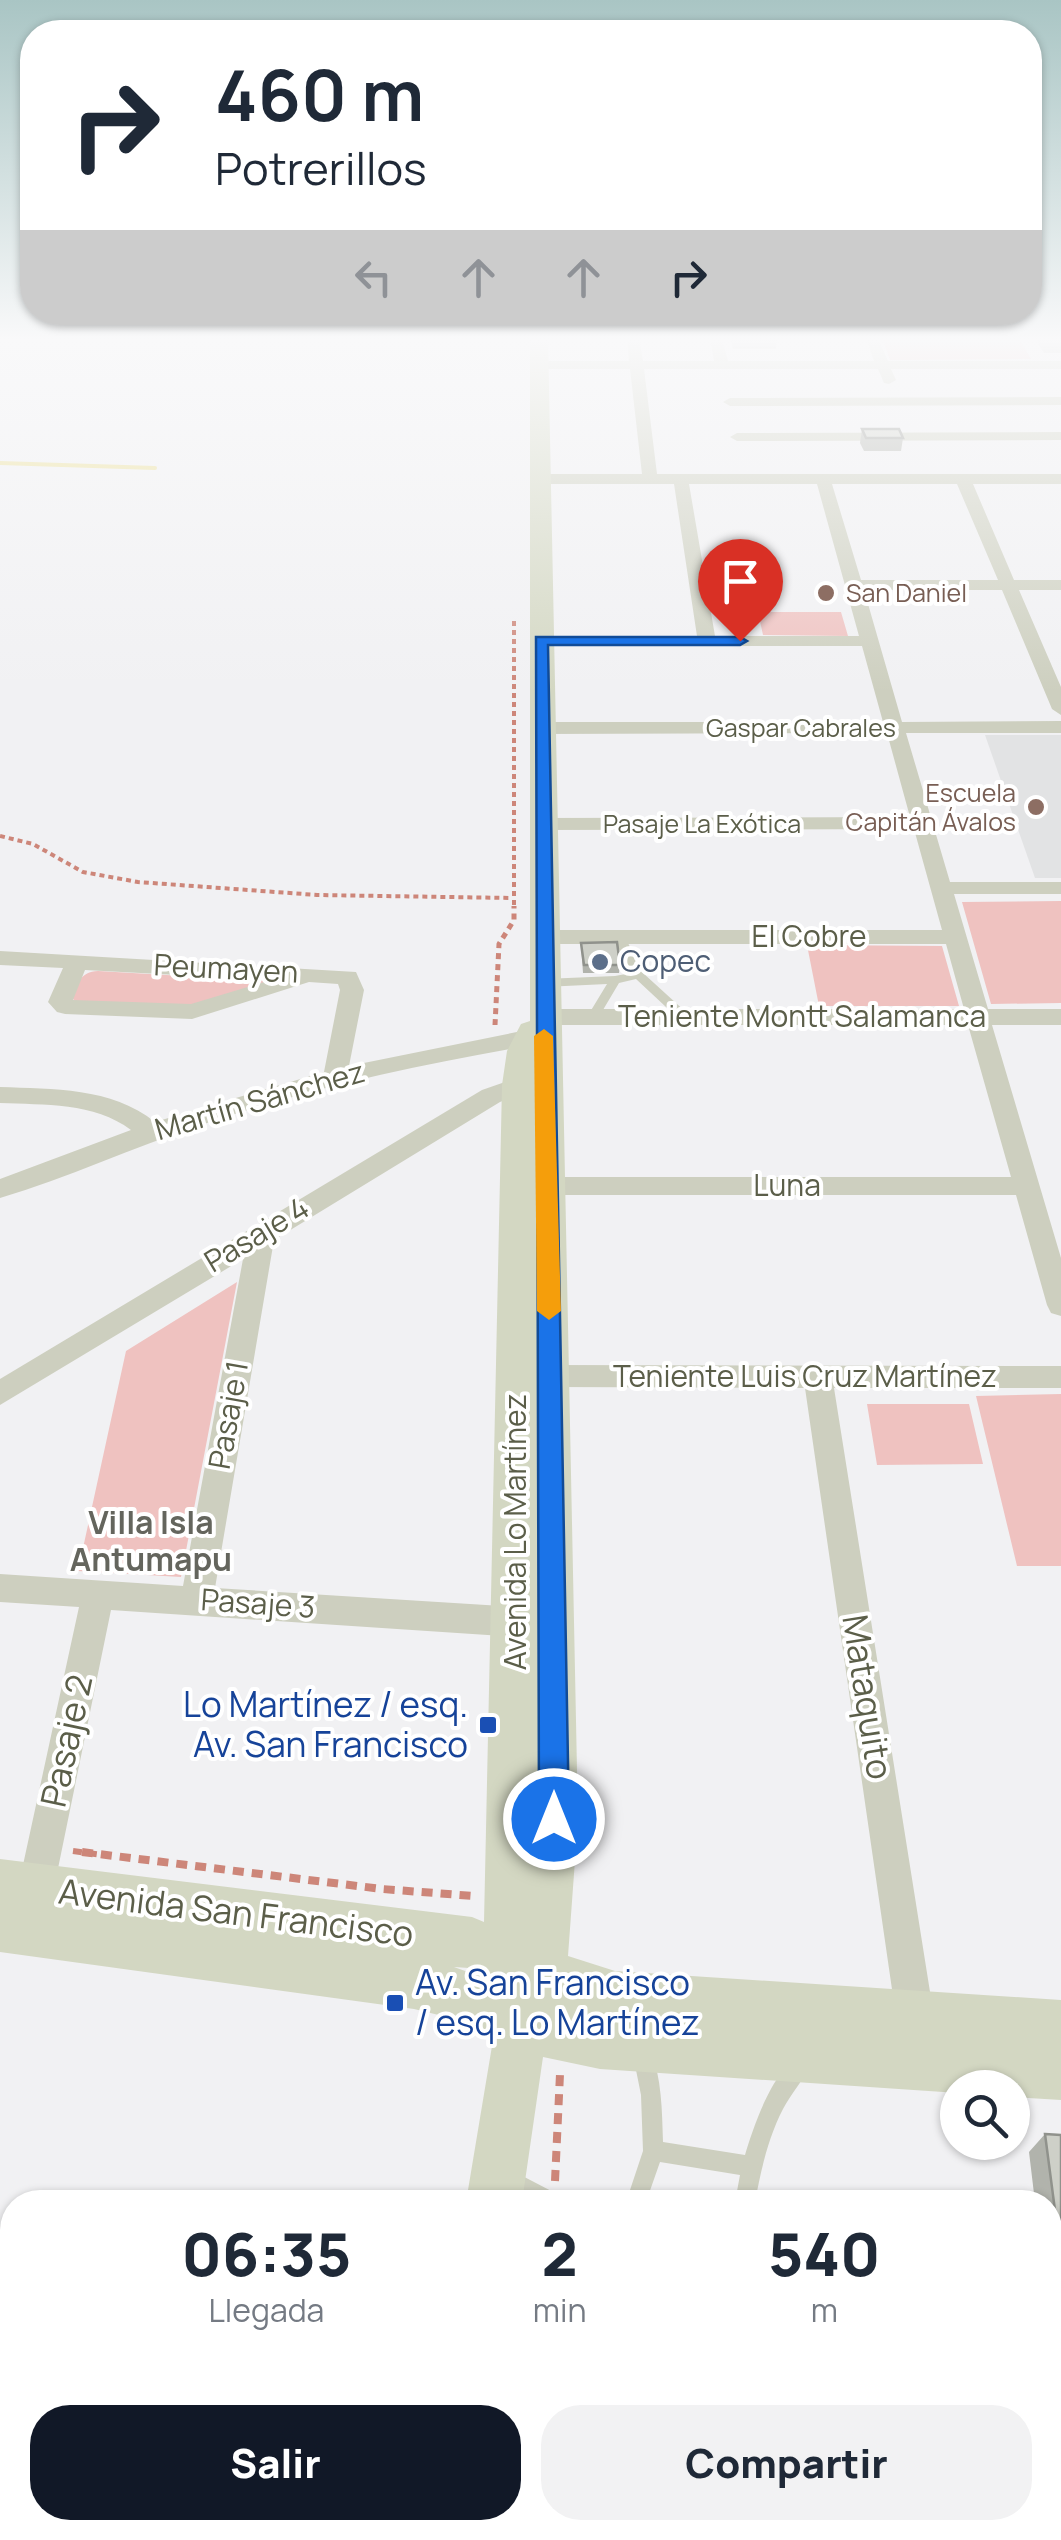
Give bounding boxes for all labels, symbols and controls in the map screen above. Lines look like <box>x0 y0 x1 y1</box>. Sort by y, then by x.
text: 460 m <box>215 46 424 142</box>
icon: right <box>50 60 180 190</box>
text: Potrerillos <box>215 137 427 199</box>
icon: left <box>346 250 401 305</box>
icon: ahead <box>451 250 506 305</box>
icon: ahead <box>556 250 611 305</box>
icon: right <box>661 250 716 305</box>
pin <box>698 539 783 642</box>
icon: arrive <box>713 554 768 609</box>
place label: San Daniel <box>846 575 967 610</box>
marker: San Daniel <box>815 582 837 604</box>
street label: Gaspar Cabrales <box>706 710 896 745</box>
place label: Escuela Capitán Ávalos <box>846 775 1016 839</box>
marker: Escuela Capitán Ávalos <box>1025 796 1047 818</box>
street label: Pasaje La Exótica <box>603 806 801 841</box>
street label: El Cobre <box>751 915 867 956</box>
place label: Copec <box>620 940 711 981</box>
street label: Peumayen <box>153 943 299 992</box>
marker: Copec <box>589 951 611 973</box>
street label: Teniente Montt Salamanca <box>618 995 986 1036</box>
street label: Martín Sánchez <box>150 1050 369 1149</box>
street label: Luna <box>753 1164 821 1205</box>
street label: Pasaje 4 <box>196 1186 316 1281</box>
street label: Teniente Luis Cruz Martínez <box>613 1355 997 1396</box>
street label: Pasaje 1 <box>198 1357 257 1472</box>
street label: Avenida Lo Martínez <box>494 1394 535 1670</box>
district label: Villa Isla Antumapu <box>70 1500 232 1581</box>
street label: Pasaje 3 <box>200 1578 316 1627</box>
street label: Mataquito <box>831 1611 905 1783</box>
street label: Pasaje 2 <box>29 1670 103 1811</box>
place label: Lo Martínez / esq. Av. San Francisco <box>183 1680 468 1768</box>
marker: Lo Martínez / esq. Av. San Francisco <box>477 1714 499 1736</box>
position arrow <box>502 1767 606 1871</box>
street label: Avenida San Francisco <box>56 1866 416 1958</box>
place label: Av. San Francisco / esq. Lo Martínez <box>415 1958 700 2046</box>
marker: Av. San Francisco / esq. Lo Martínez <box>384 1992 406 2014</box>
map controls <box>940 2070 1030 2160</box>
button: search <box>940 2070 1030 2160</box>
text: 06:35 <box>181 2212 351 2294</box>
text: 2 <box>542 2212 578 2294</box>
text: 540 <box>768 2212 881 2294</box>
text: Llegada <box>208 2288 324 2332</box>
text: min <box>533 2288 586 2332</box>
text: m <box>811 2288 838 2332</box>
button: Salir <box>30 2405 521 2520</box>
button: Compartir <box>541 2405 1032 2520</box>

